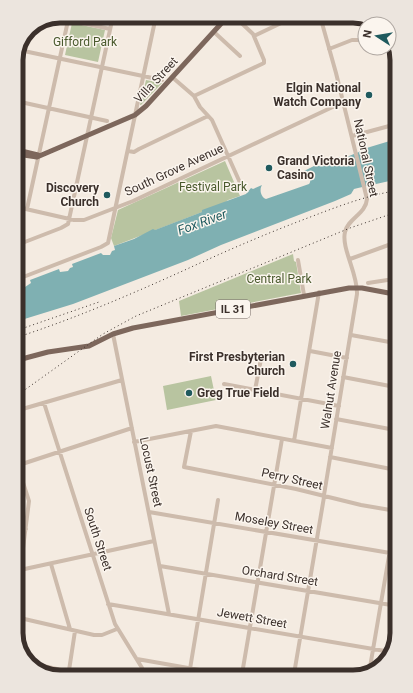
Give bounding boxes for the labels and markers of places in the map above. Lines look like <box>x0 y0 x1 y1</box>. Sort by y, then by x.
place label: Elgin National Watch Company <box>273 81 362 109</box>
marker: Elgin National Watch Company <box>364 90 374 100</box>
place label: Grand Victoria Casino <box>277 154 355 182</box>
marker: Grand Victoria Casino <box>264 163 274 173</box>
place label: Discovery Church <box>46 181 100 209</box>
marker: Discovery Church <box>102 190 112 200</box>
place label: First Presbyterian Church <box>189 350 285 378</box>
marker: First Presbyterian Church <box>288 359 298 369</box>
place label: Greg True Field <box>197 386 279 400</box>
marker: Greg True Field <box>184 388 194 398</box>

